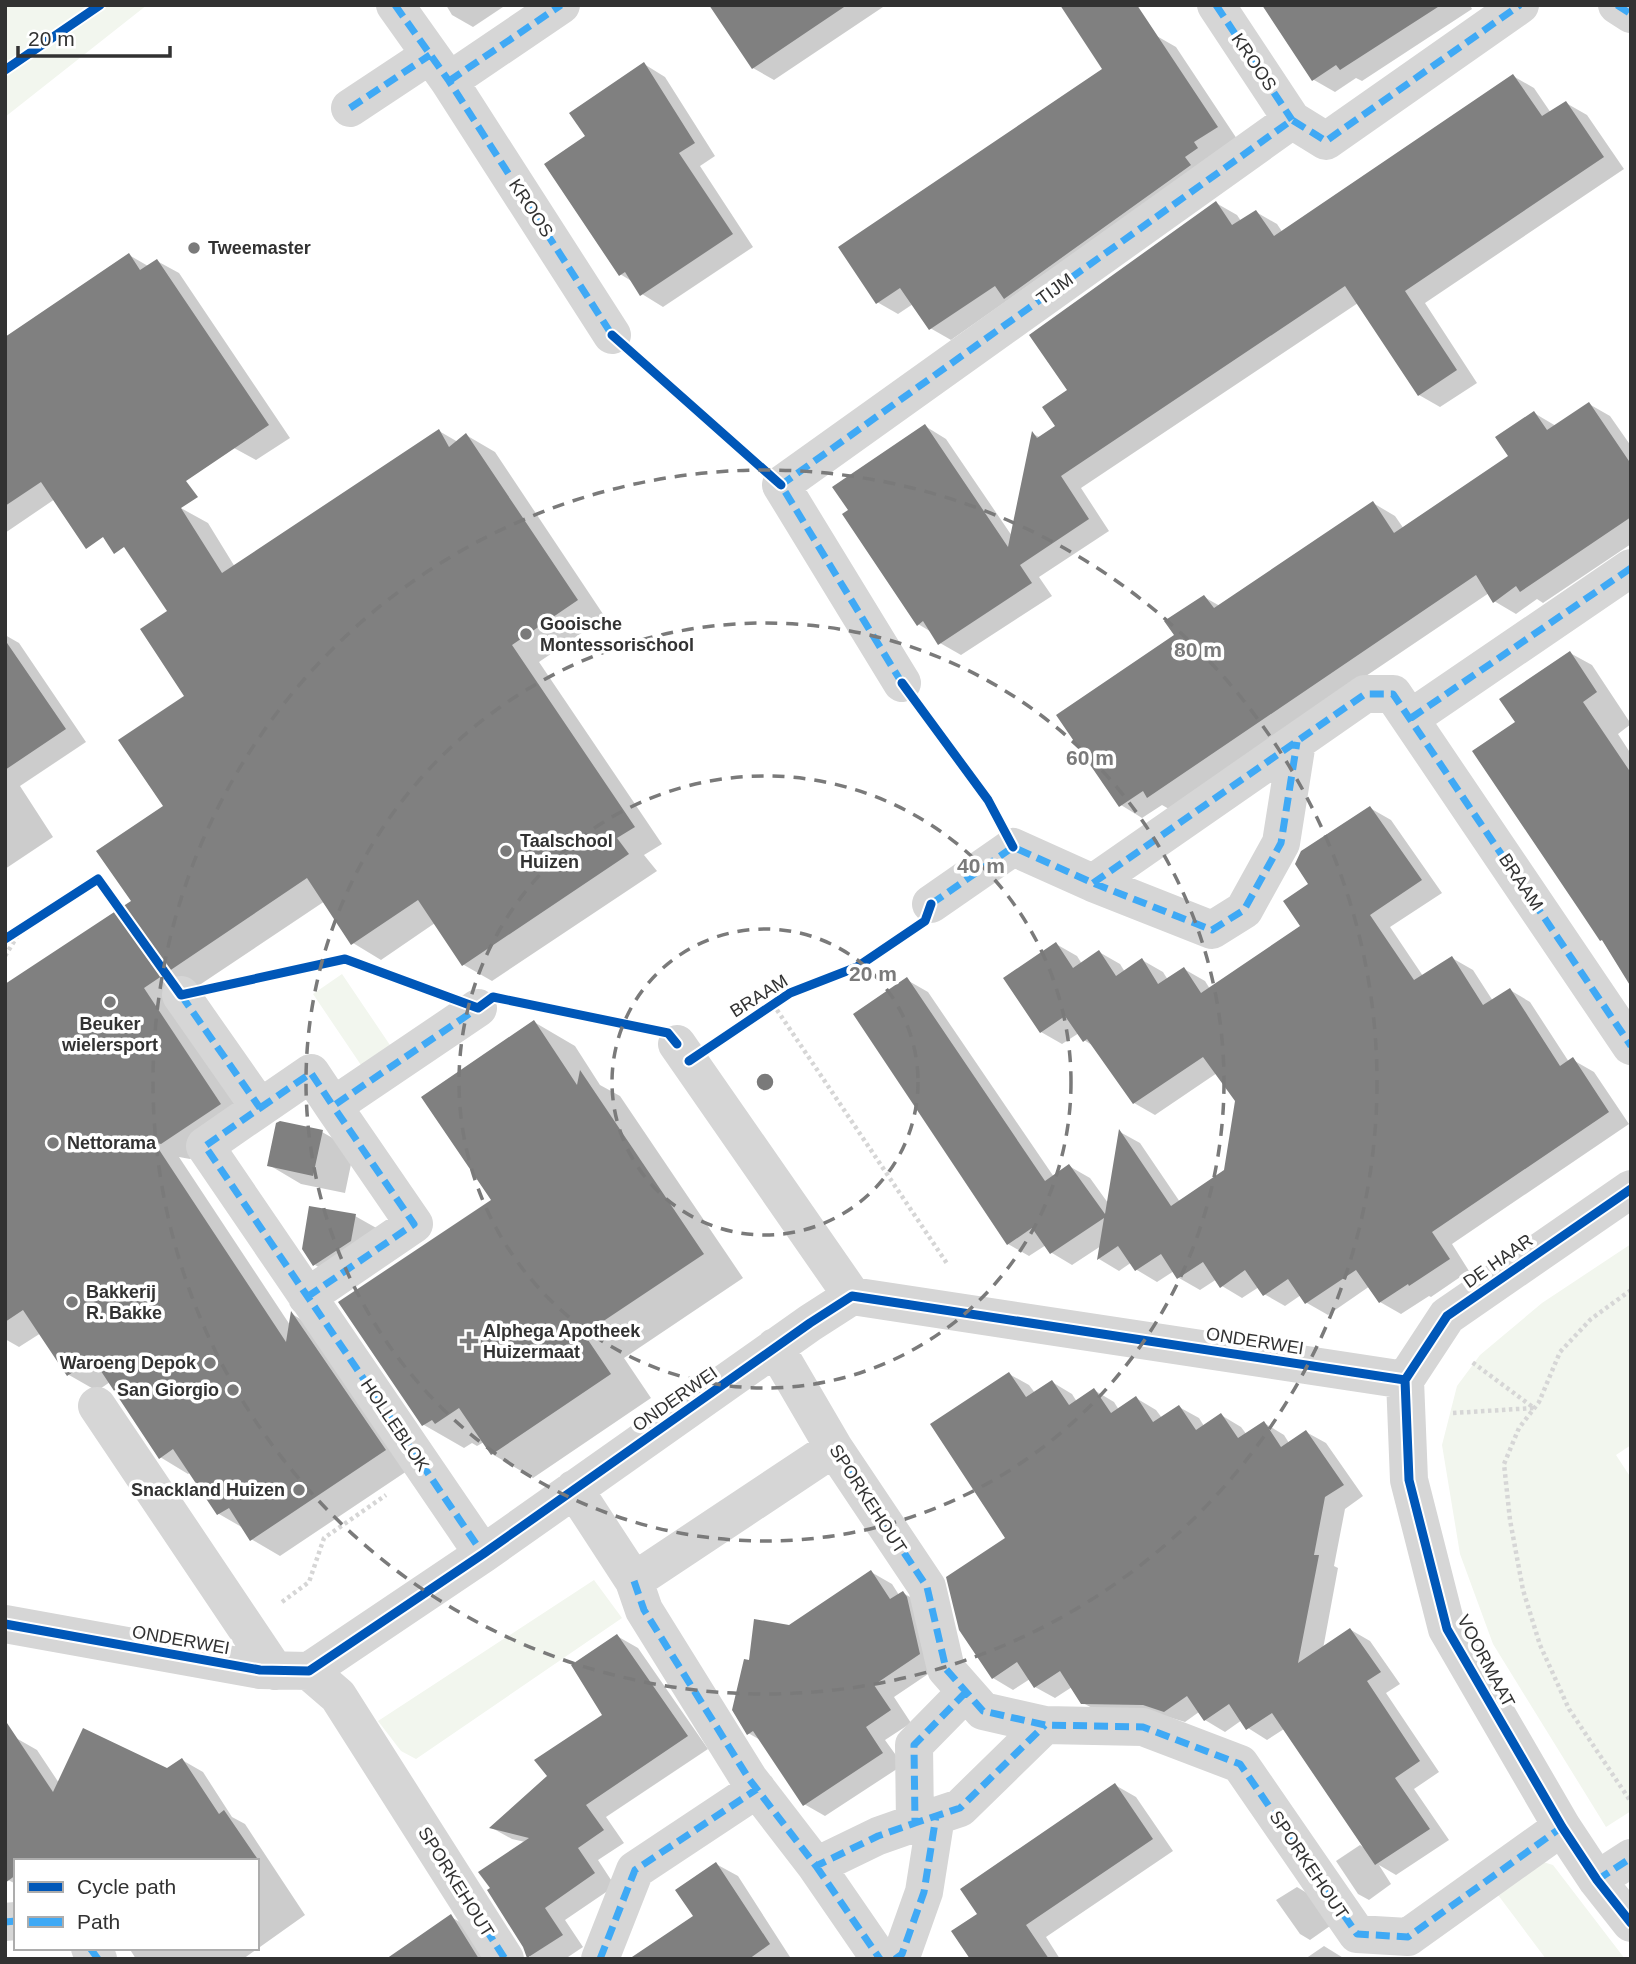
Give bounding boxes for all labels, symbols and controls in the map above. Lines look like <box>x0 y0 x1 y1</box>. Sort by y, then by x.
scale bar <box>18 14 170 58</box>
text: 20 m <box>28 27 75 50</box>
street label: KROOS <box>1228 29 1280 95</box>
street label: KROOS <box>505 175 557 241</box>
place label: Tweemaster <box>208 238 311 258</box>
marker: Tweemaster <box>186 240 202 256</box>
street label: TIJM <box>1033 269 1077 309</box>
place label: Gooische Montessorischool <box>540 614 694 655</box>
marker: Gooische Montessorischool <box>518 626 534 642</box>
text: 80 m <box>1174 638 1222 661</box>
text: 60 m <box>1066 746 1114 769</box>
place label: Taalschool Huizen <box>520 831 613 872</box>
marker: Taalschool Huizen <box>498 843 514 859</box>
street label: BRAAM <box>1495 850 1547 914</box>
text: 40 m <box>957 854 1005 877</box>
text: 20 m <box>849 962 897 985</box>
street label: BRAAM <box>727 971 791 1021</box>
marker: Beuker wielersport <box>102 994 118 1010</box>
place label: Beuker wielersport <box>61 1014 158 1055</box>
centre of rings <box>753 1070 777 1094</box>
place label: Nettorama <box>67 1133 157 1153</box>
marker: Nettorama <box>45 1135 61 1151</box>
street label: DE HAAR <box>1459 1230 1537 1292</box>
place label: Bakkerij R. Bakke <box>86 1282 162 1323</box>
marker: Bakkerij R. Bakke <box>64 1294 80 1310</box>
place label: Alphega Apotheek Huizermaat <box>483 1321 641 1362</box>
street label: ONDERWEI <box>1205 1323 1305 1359</box>
marker: Alphega Apotheek Huizermaat <box>461 1333 477 1349</box>
place label: Waroeng Depok <box>60 1353 197 1373</box>
marker: Waroeng Depok <box>202 1355 218 1371</box>
street label: ONDERWEI <box>629 1363 721 1435</box>
street label: HOLLEBLOK <box>357 1375 433 1475</box>
place label: San Giorgio <box>117 1380 219 1400</box>
marker: San Giorgio <box>225 1382 241 1398</box>
street label: SPORKEHOUT <box>825 1441 911 1557</box>
place label: Snackland Huizen <box>131 1480 285 1500</box>
marker: Snackland Huizen <box>291 1482 307 1498</box>
street label: VOORMAAT <box>1453 1611 1519 1711</box>
street label: ONDERWEI <box>131 1622 231 1658</box>
street label: SPORKEHOUT <box>1265 1807 1353 1923</box>
street label: SPORKEHOUT <box>414 1823 498 1941</box>
legend <box>14 1859 259 1950</box>
text: Cycle path <box>77 1875 176 1898</box>
text: Path <box>77 1910 120 1933</box>

